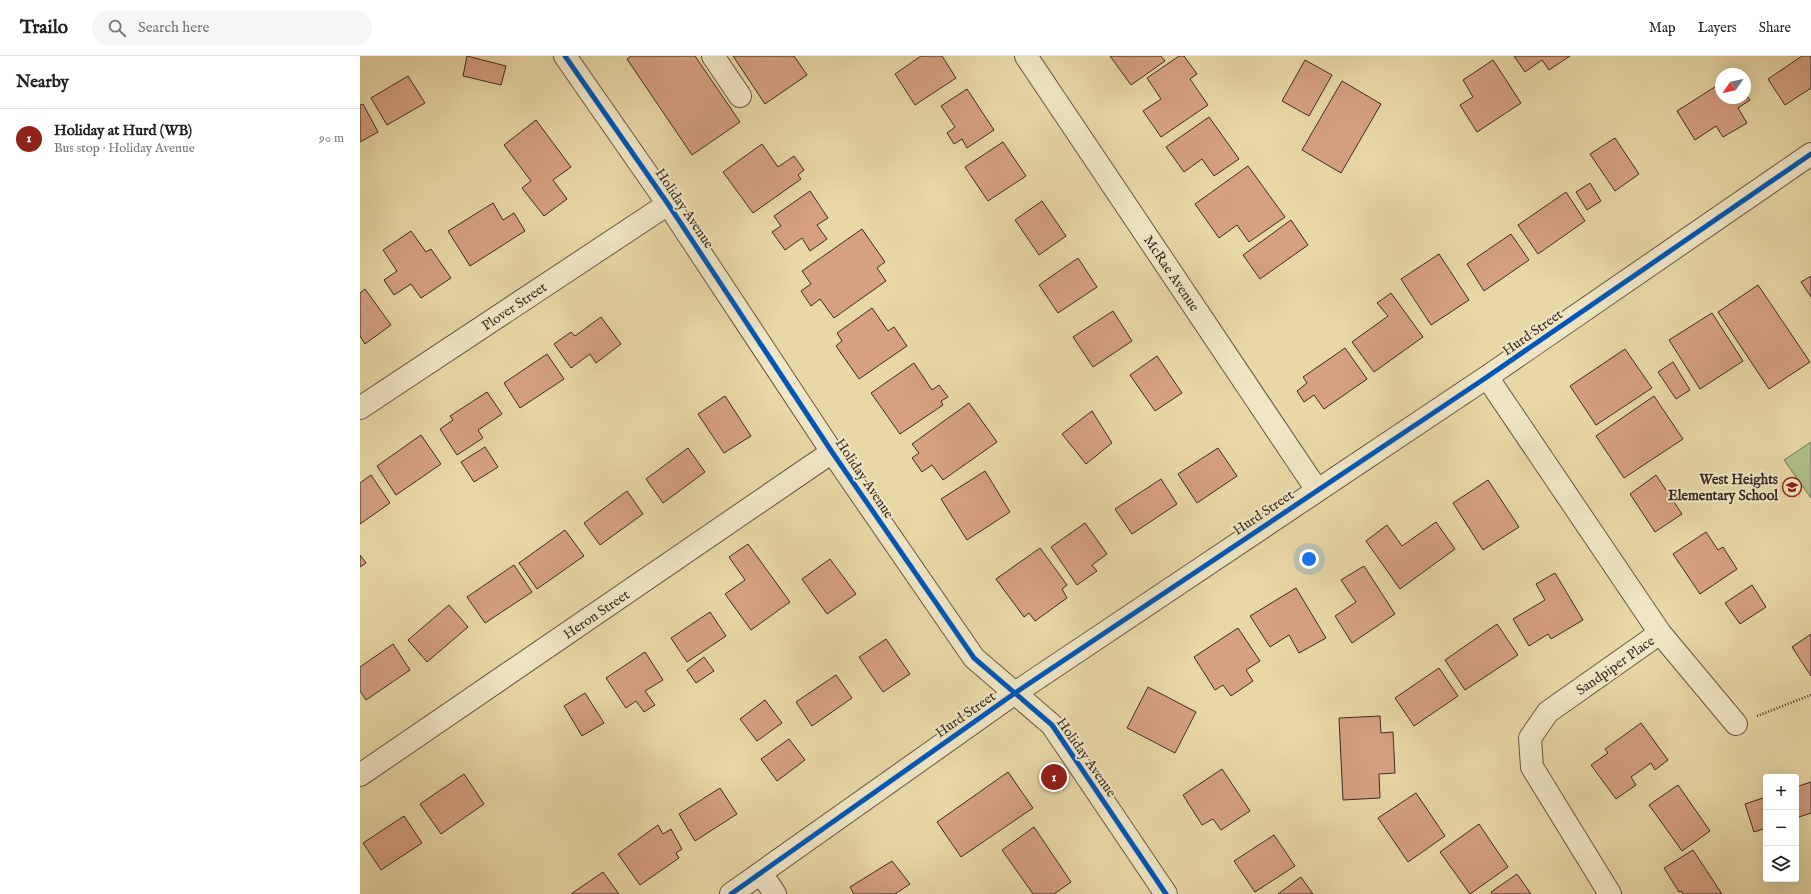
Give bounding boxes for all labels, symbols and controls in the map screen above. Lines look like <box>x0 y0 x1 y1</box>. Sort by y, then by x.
search box <box>92 10 372 46</box>
text: Trailo <box>20 16 68 40</box>
icon: search <box>106 17 128 39</box>
text: Search here <box>138 18 209 37</box>
text: Map <box>1649 19 1676 37</box>
text: Layers <box>1698 19 1737 37</box>
text: Share <box>1759 19 1791 37</box>
north arrow <box>1715 68 1751 104</box>
text: Nearby <box>16 72 69 93</box>
text: Holiday at Hurd (WB) <box>54 121 192 140</box>
text: 1 <box>27 130 31 147</box>
text: 90 m <box>319 130 344 147</box>
text: Bus stop · Holiday Avenue <box>54 140 195 157</box>
street label: Holiday Avenue <box>651 165 718 253</box>
street label: McRae Avenue <box>1139 232 1204 316</box>
street label: Plover Street <box>479 278 551 335</box>
street label: Hurd Street <box>1499 305 1566 360</box>
street label: Holiday Avenue <box>831 435 898 523</box>
place label: West Heights Elementary School <box>1668 471 1779 505</box>
school or university icon: West Heights Elementary School <box>1781 476 1803 498</box>
street label: Hurd Street <box>1230 486 1298 540</box>
your location <box>1299 549 1319 569</box>
street label: Heron Street <box>560 586 633 644</box>
street label: Sandpiper Place <box>1573 632 1659 700</box>
street label: Hurd Street <box>932 687 999 742</box>
street label: Holiday Avenue <box>1052 714 1121 801</box>
pin: 1 <box>1041 762 1067 792</box>
map controls <box>1763 774 1799 882</box>
button: + <box>1763 774 1799 810</box>
button: − <box>1763 810 1799 846</box>
button: layers <box>1763 846 1799 882</box>

